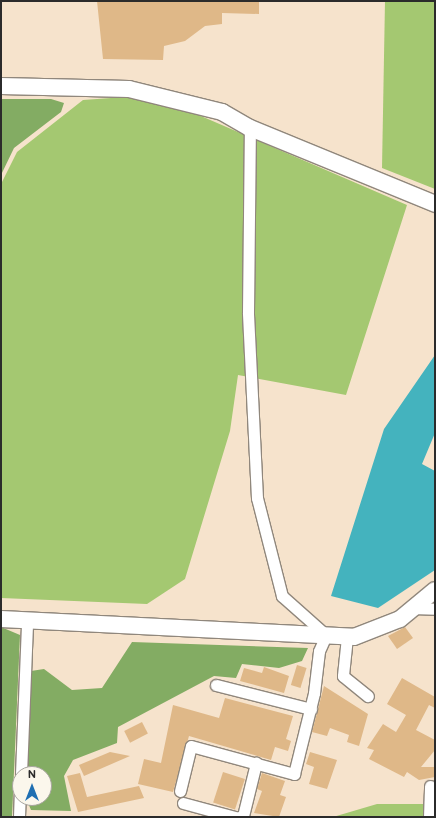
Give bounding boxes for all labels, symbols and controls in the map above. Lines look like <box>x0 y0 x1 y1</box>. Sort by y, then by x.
north arrow <box>12 766 52 806</box>
text: N <box>28 768 36 781</box>

